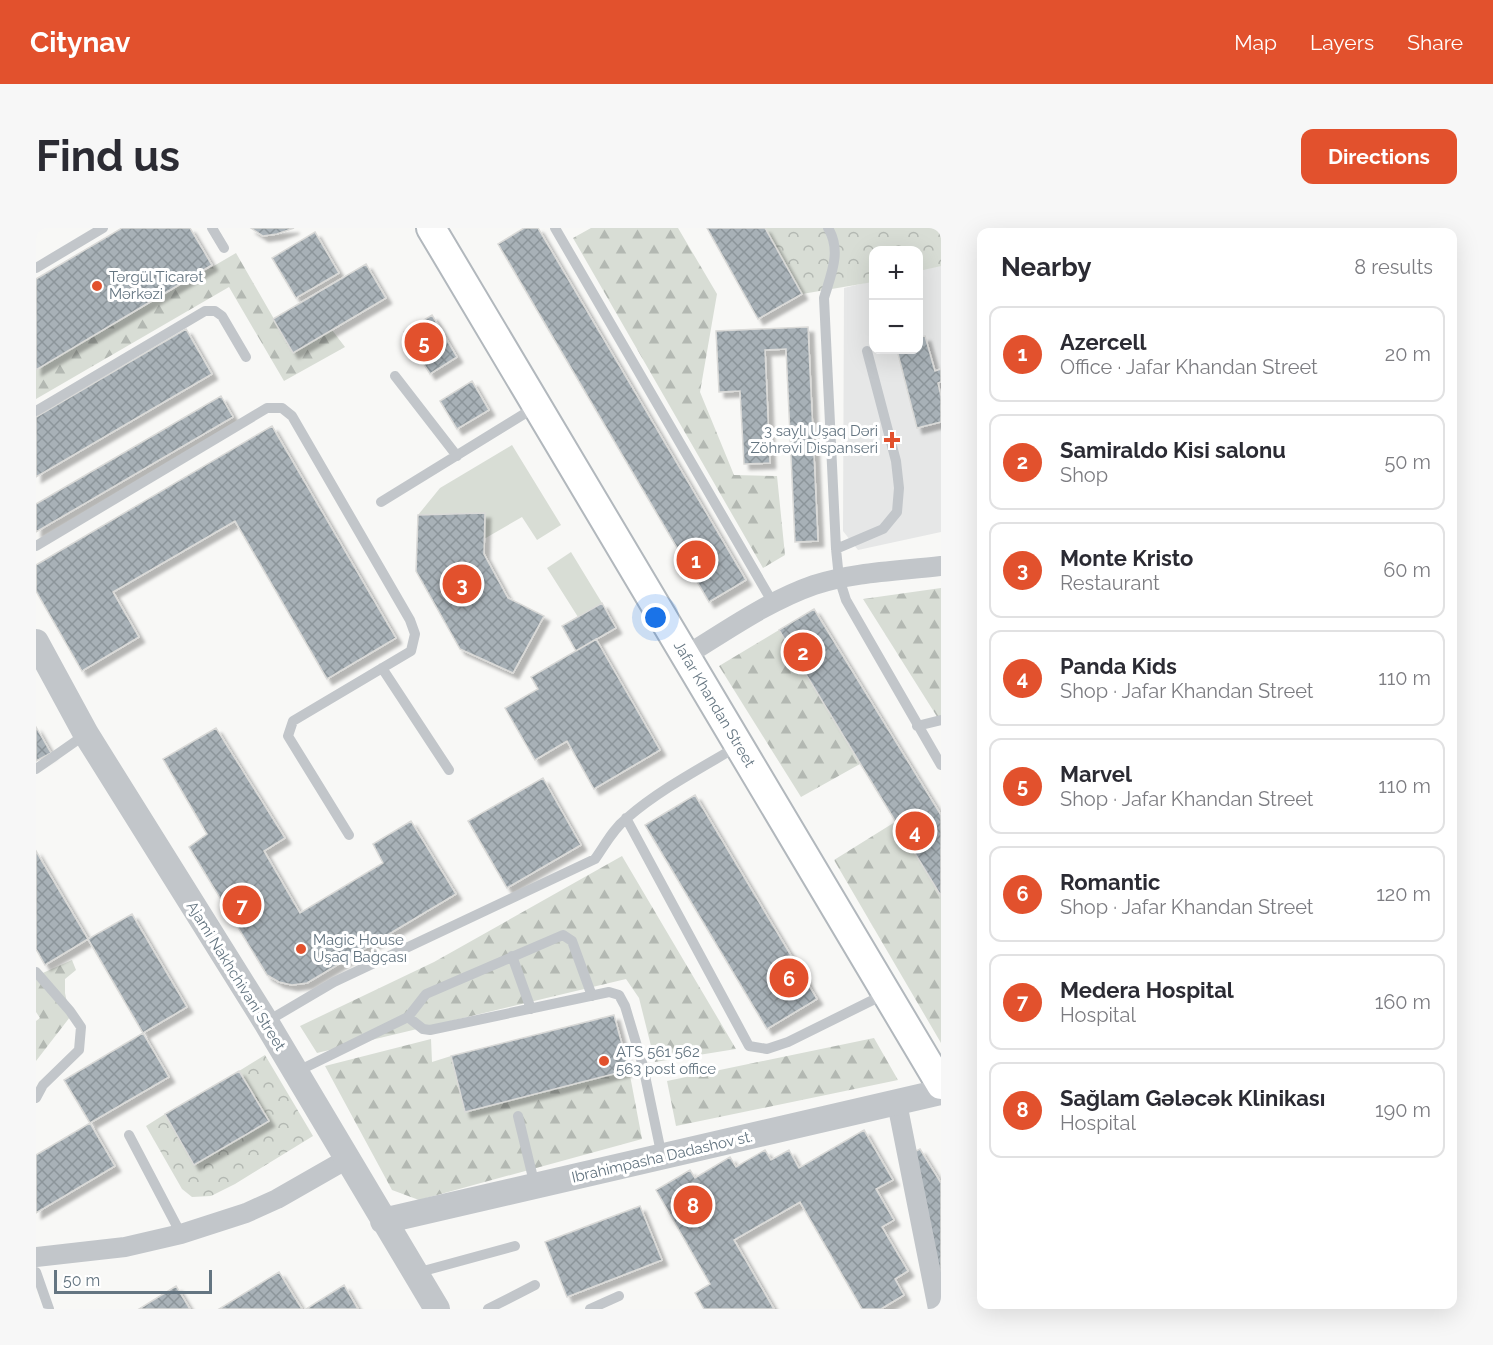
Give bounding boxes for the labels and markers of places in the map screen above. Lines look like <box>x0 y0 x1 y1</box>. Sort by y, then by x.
place label: Tərgül Ticarət Mərkəzi <box>109 268 203 303</box>
marker: Tərgül Ticarət Mərkəzi <box>90 279 104 293</box>
pin: 5 <box>404 320 444 364</box>
place label: 3 saylı Uşaq Dəri Zöhrəvi Dispanseri <box>750 422 878 457</box>
marker: 3 saylı Uşaq Dəri Zöhrəvi Dispanseri <box>883 431 901 449</box>
pin: 1 <box>676 538 716 582</box>
pin: 3 <box>442 562 482 606</box>
pin: 2 <box>784 630 822 674</box>
pin: 4 <box>896 808 934 854</box>
pin: 7 <box>222 882 262 928</box>
place label: Magic House Uşaq Bağçası <box>313 931 407 966</box>
marker: Magic House Uşaq Bağçası <box>294 942 308 956</box>
pin: 6 <box>770 956 808 1000</box>
place label: ATS 561 562 563 post office <box>616 1043 716 1078</box>
marker: ATS 561 562 563 post office <box>597 1054 611 1068</box>
pin: 8 <box>674 1182 712 1228</box>

